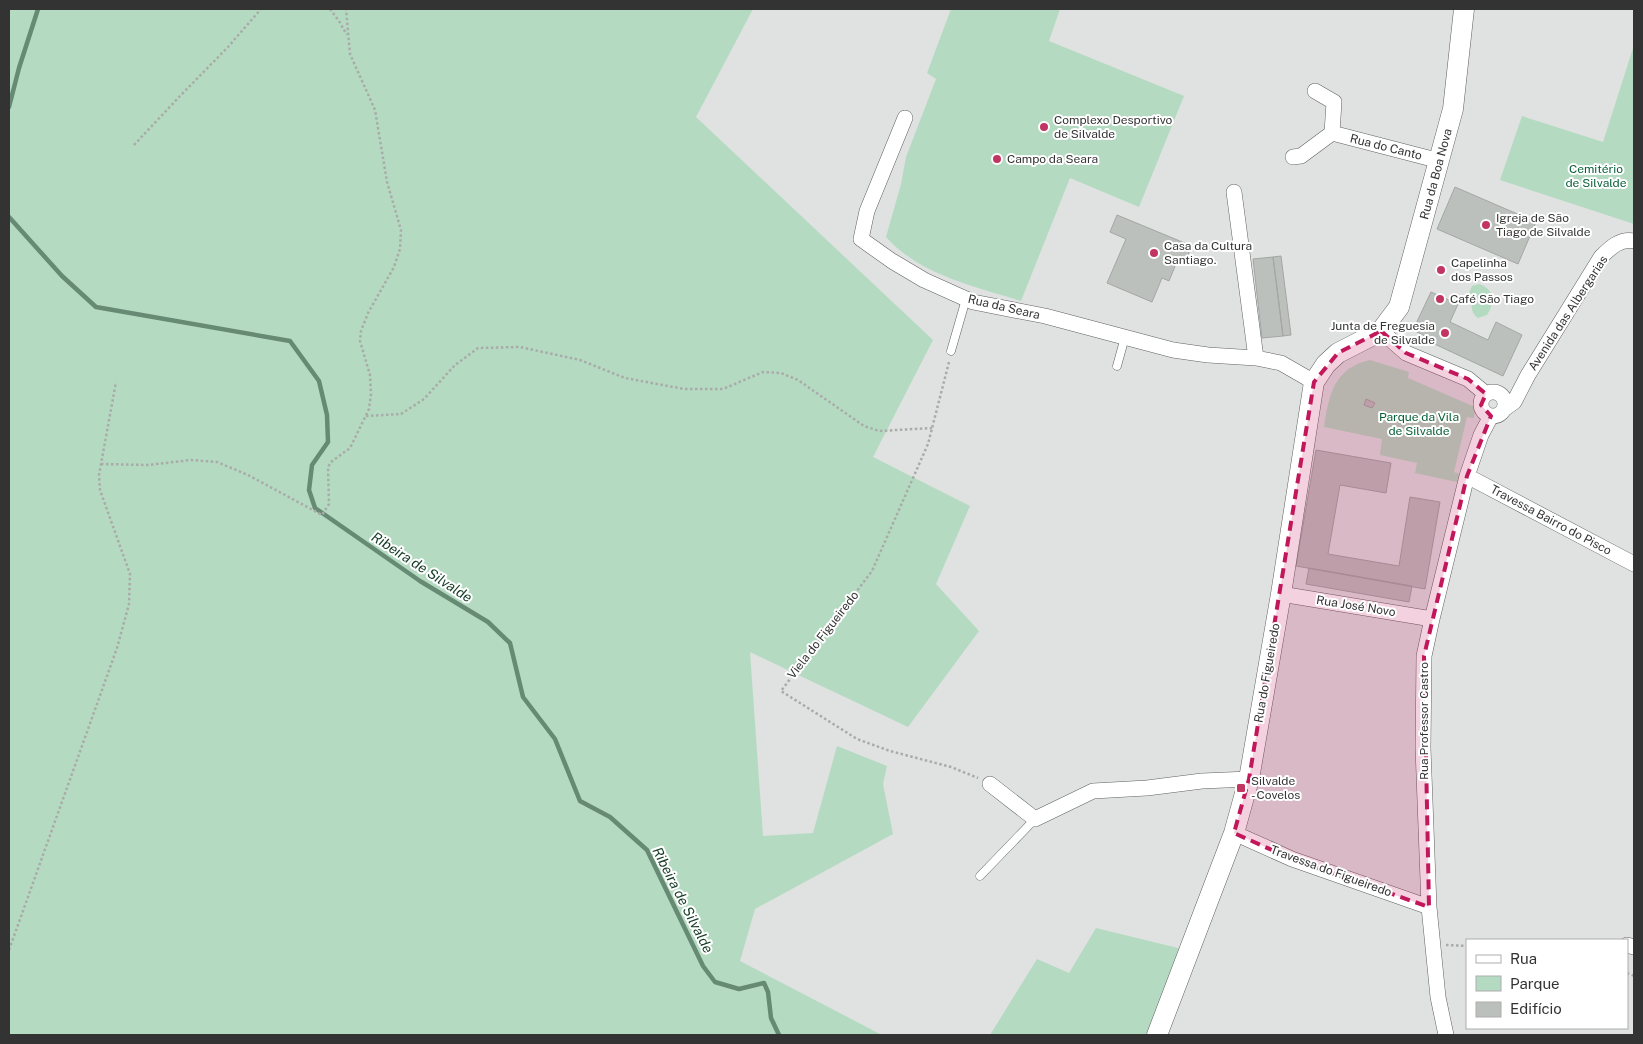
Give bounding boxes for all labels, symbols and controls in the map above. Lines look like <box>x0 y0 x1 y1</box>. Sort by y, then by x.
place label: Complexo Desportivo de Silvalde <box>1054 113 1173 141</box>
marker: Complexo Desportivo de Silvalde <box>1038 121 1050 133</box>
street label: Rua da Boa Nova <box>1417 127 1455 221</box>
street label: Rua do Canto <box>1348 131 1424 163</box>
place label: Campo da Seara <box>1007 152 1098 166</box>
marker: Campo da Seara <box>991 153 1003 165</box>
park label: Cemitério de Silvalde <box>1565 162 1627 190</box>
place label: Igreja de São Tiago de Silvalde <box>1496 211 1591 239</box>
marker: Igreja de São Tiago de Silvalde <box>1480 219 1492 231</box>
place label: Casa da Cultura Santiago. <box>1164 239 1252 267</box>
marker: Casa da Cultura Santiago. <box>1148 247 1160 259</box>
street label: Avenida das Albergarias <box>1526 253 1610 373</box>
place label: Capelinha dos Passos <box>1451 256 1513 284</box>
marker: Capelinha dos Passos <box>1435 264 1447 276</box>
street label: Rua da Seara <box>967 292 1041 322</box>
place label: Café São Tiago <box>1450 292 1534 306</box>
marker: Café São Tiago <box>1434 293 1446 305</box>
place label: Junta de Freguesia de Silvalde <box>1331 319 1435 347</box>
marker: Junta de Freguesia de Silvalde <box>1439 327 1451 339</box>
park label: Parque da Vila de Silvalde <box>1379 410 1459 438</box>
street label: Travessa Bairro do Pisco <box>1488 482 1614 558</box>
water label: Ribeira de Silvalde <box>369 529 476 606</box>
street label: Viela do Figueiredo <box>785 588 862 682</box>
street label: Rua José Novo <box>1315 593 1397 619</box>
street label: Rua do Figueiredo <box>1251 622 1283 724</box>
street label: Rua Professor Castro <box>1417 662 1431 780</box>
place label: Silvalde - Covelos <box>1251 774 1300 802</box>
marker: Silvalde - Covelos <box>1235 782 1247 794</box>
street label: Travessa do Figueiredo <box>1268 843 1394 900</box>
water label: Ribeira de Silvalde <box>649 844 717 956</box>
legend <box>1466 939 1628 1029</box>
text: Rua <box>1510 950 1537 967</box>
text: Parque <box>1510 975 1560 992</box>
text: Edifício <box>1510 1000 1562 1017</box>

